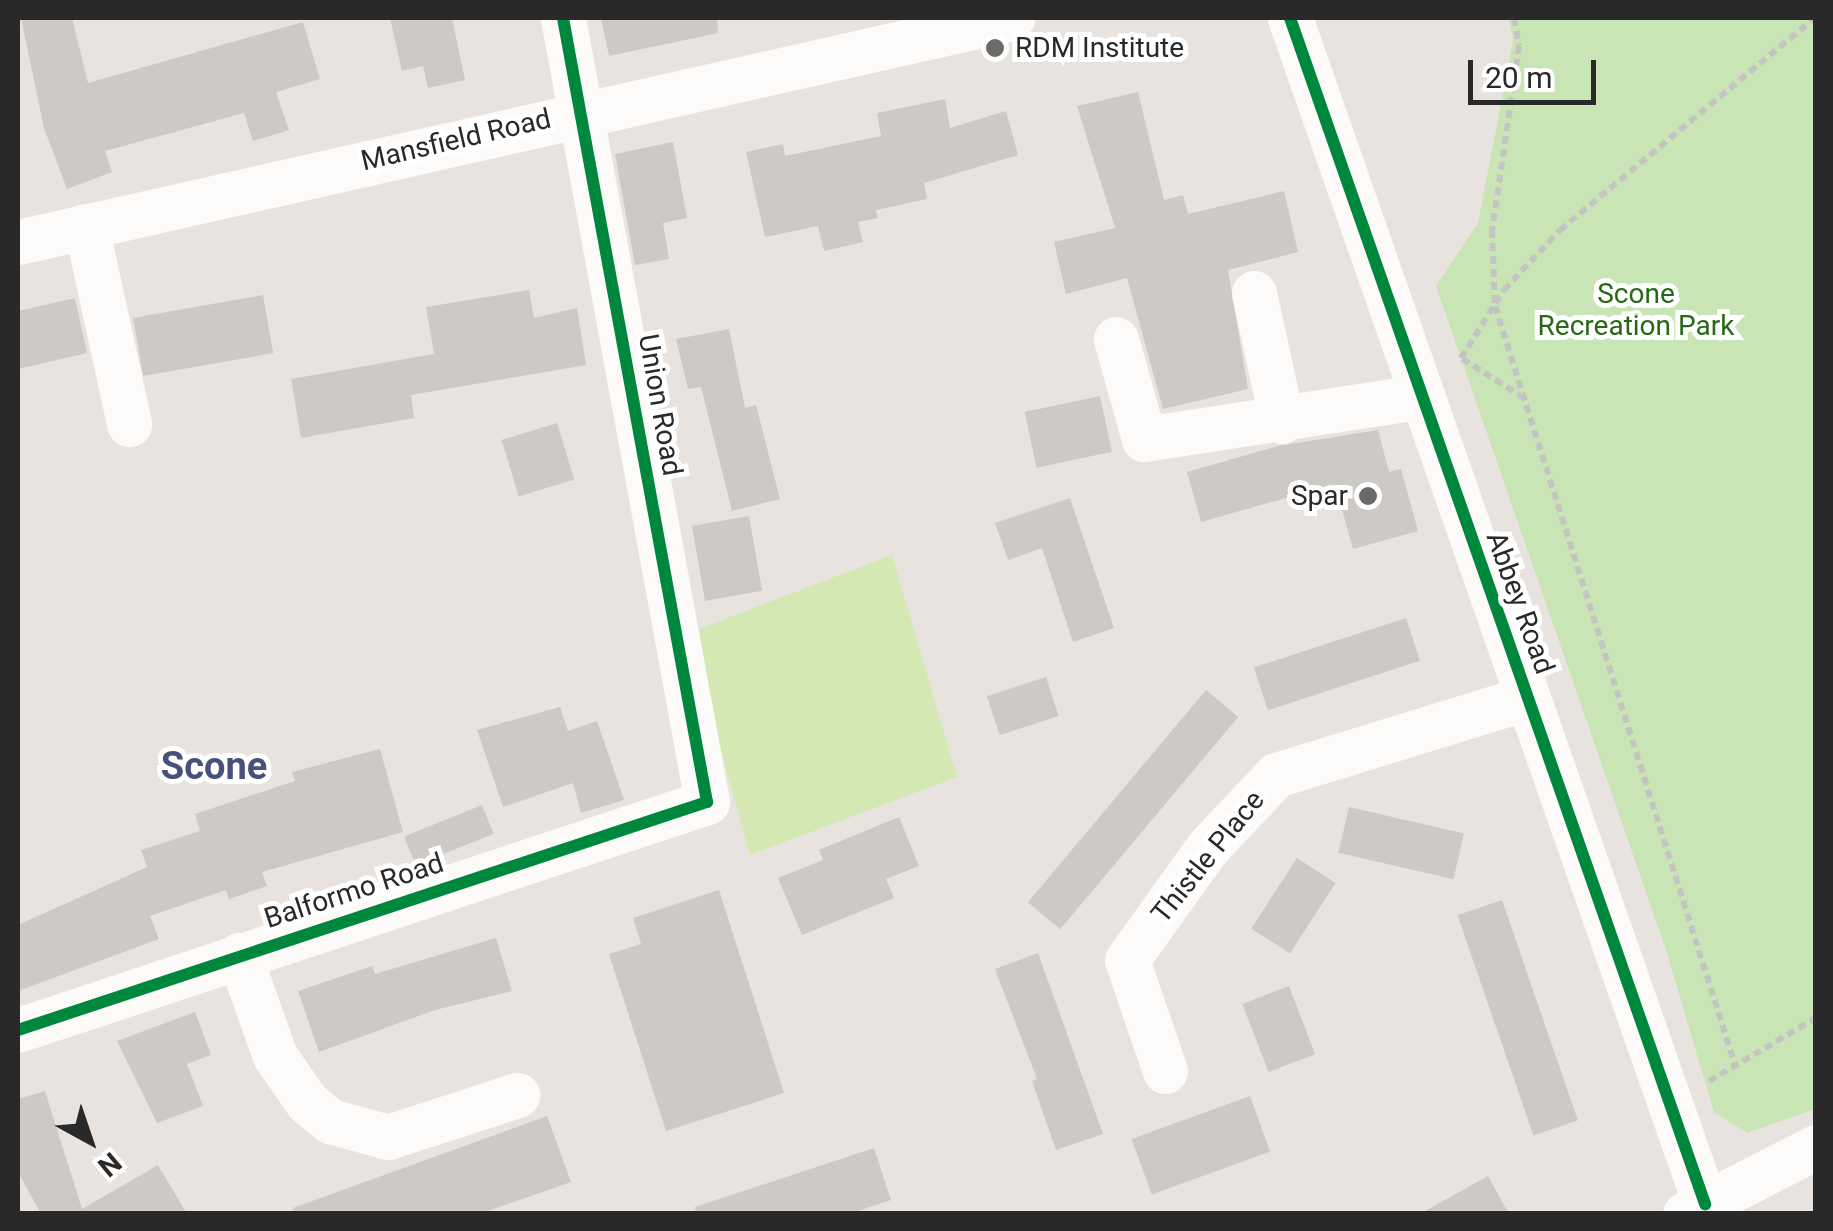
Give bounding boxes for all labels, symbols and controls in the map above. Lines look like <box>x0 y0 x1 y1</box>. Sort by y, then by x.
place label: RDM Institute <box>1015 31 1184 65</box>
marker: RDM Institute <box>984 37 1006 59</box>
scale bar <box>1473 40 1600 102</box>
text: 20 m <box>1485 60 1552 95</box>
street label: Mansfield Road <box>358 102 554 178</box>
park label: Scone Recreation Park <box>1538 277 1734 343</box>
street label: Union Road <box>631 332 689 478</box>
place label: Spar <box>1291 479 1348 513</box>
marker: Spar <box>1357 485 1379 507</box>
street label: Abbey Road <box>1479 527 1561 679</box>
district label: Scone <box>161 744 267 790</box>
street label: Thistle Place <box>1144 784 1272 930</box>
street label: Balformo Road <box>260 846 448 936</box>
north arrow <box>40 1091 140 1191</box>
text: N <box>91 1145 128 1183</box>

